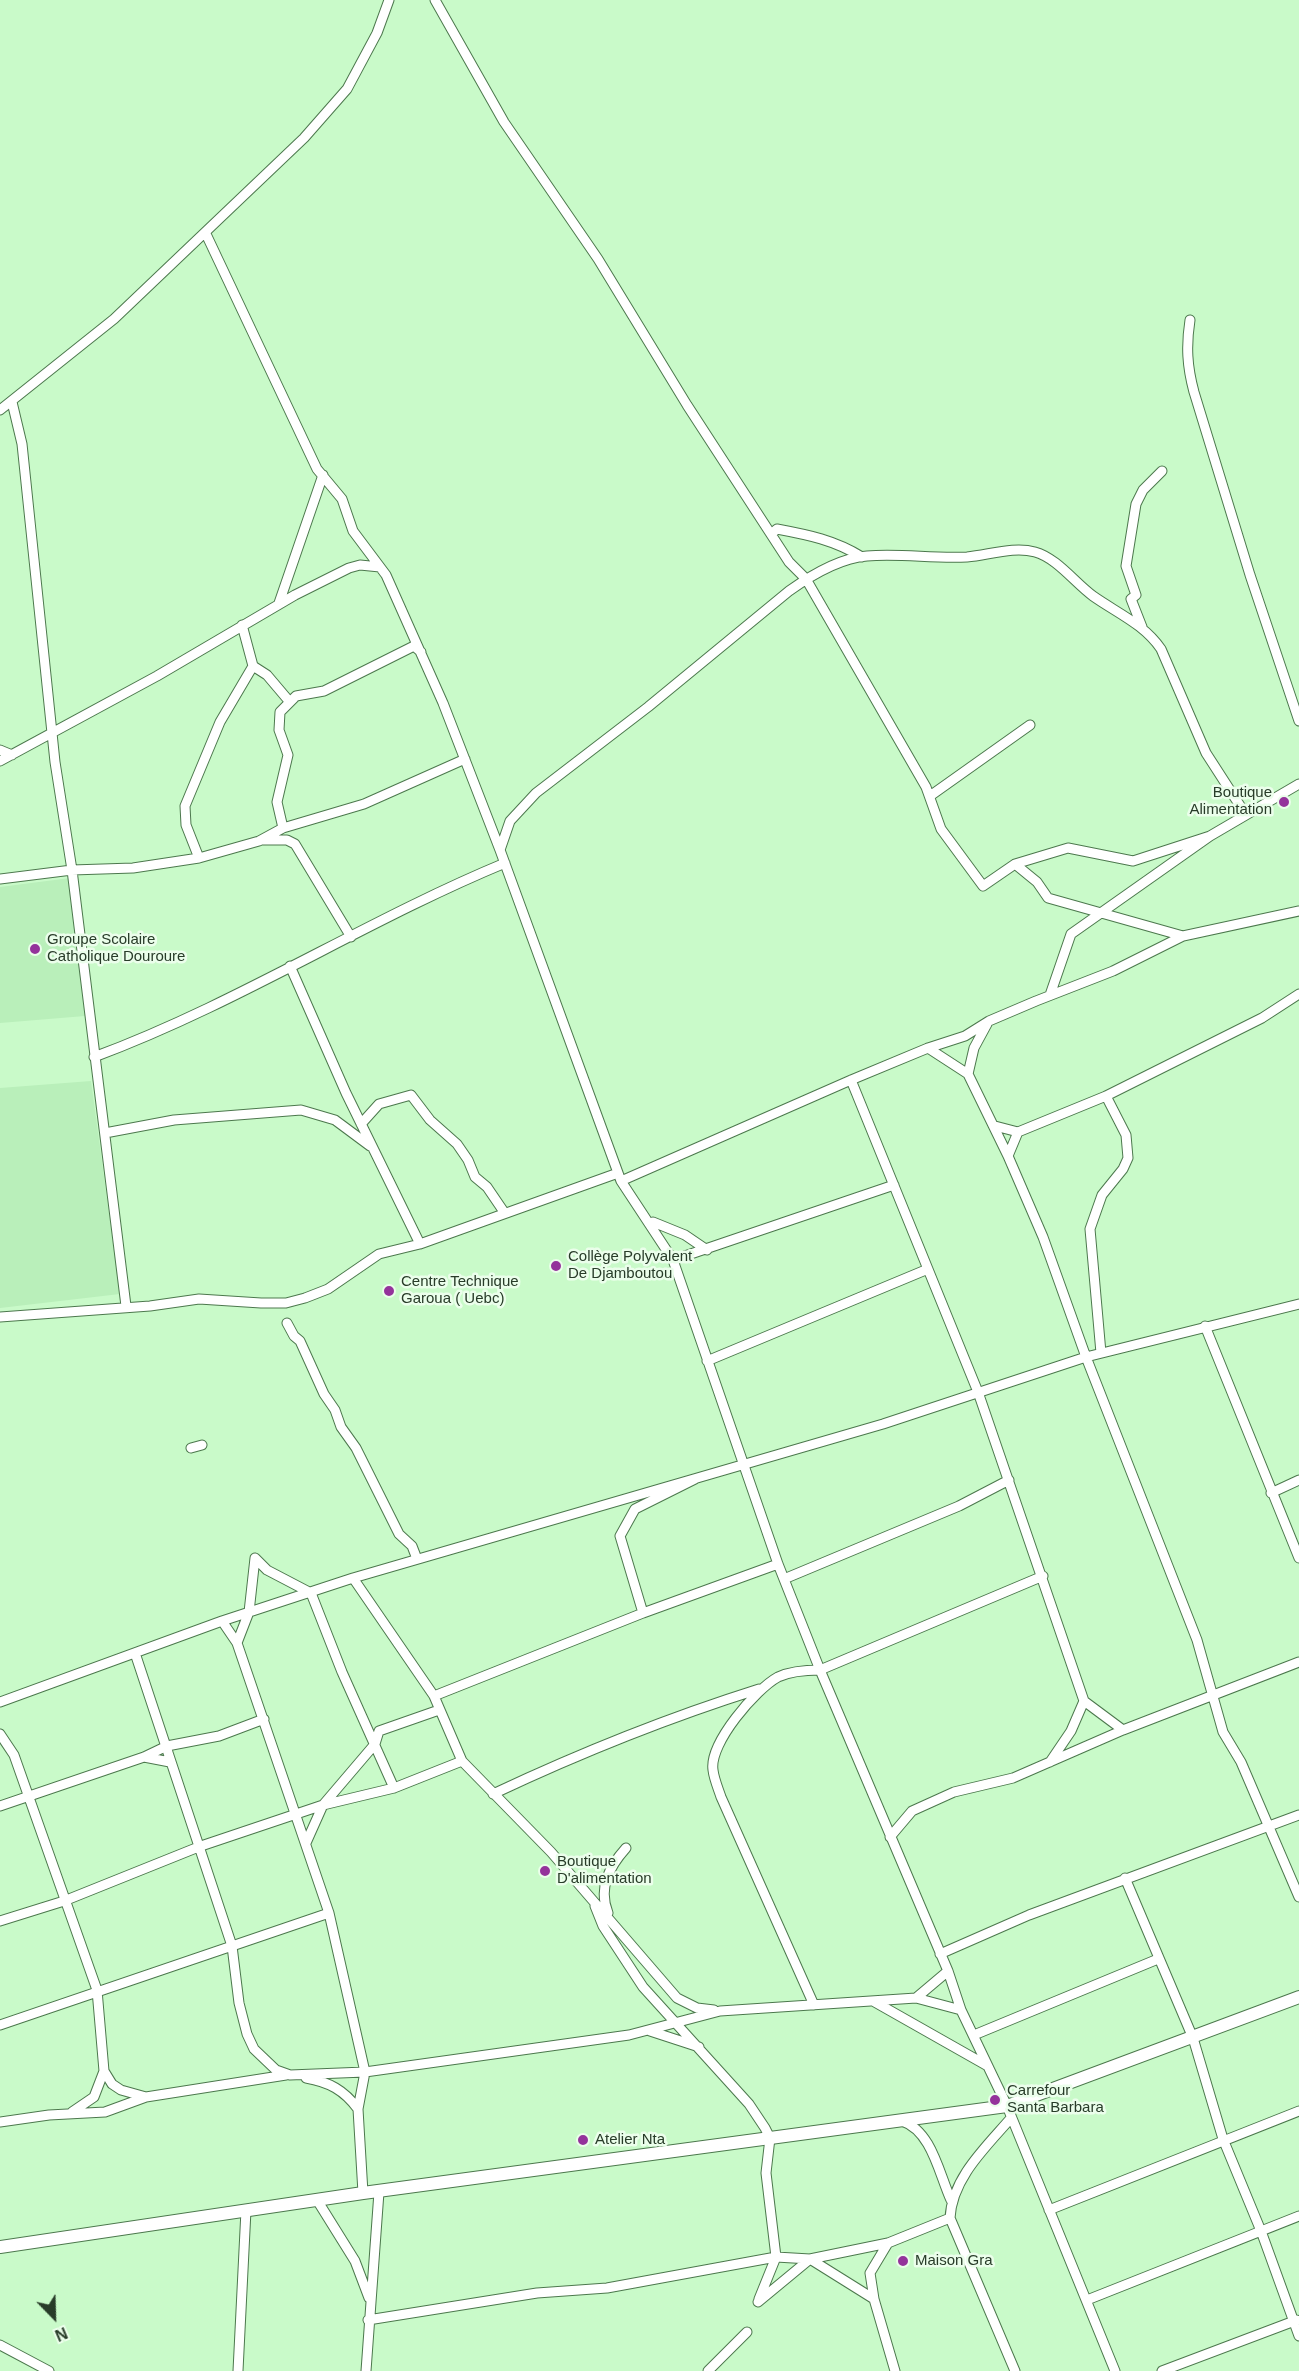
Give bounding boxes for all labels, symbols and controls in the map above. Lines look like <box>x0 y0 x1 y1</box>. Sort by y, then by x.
place label: Boutique Alimentation <box>1189 784 1272 819</box>
marker: Boutique Alimentation <box>1277 795 1291 809</box>
place label: Groupe Scolaire Catholique Douroure <box>47 931 185 966</box>
marker: Groupe Scolaire Catholique Douroure <box>28 942 42 956</box>
place label: Collège Polyvalent De Djamboutou <box>568 1248 692 1283</box>
marker: Collège Polyvalent De Djamboutou <box>549 1259 563 1273</box>
place label: Centre Technique Garoua ( Uebc) <box>401 1273 519 1308</box>
marker: Centre Technique Garoua ( Uebc) <box>382 1284 396 1298</box>
place label: Boutique D'alimentation <box>557 1853 652 1888</box>
marker: Boutique D'alimentation <box>538 1864 552 1878</box>
place label: Carrefour Santa Barbara <box>1007 2082 1104 2117</box>
marker: Carrefour Santa Barbara <box>988 2093 1002 2107</box>
place label: Atelier Nta <box>595 2131 665 2149</box>
marker: Atelier Nta <box>576 2133 590 2147</box>
place label: Maison Gra <box>915 2252 993 2270</box>
marker: Maison Gra <box>896 2254 910 2268</box>
north arrow <box>24 2287 84 2347</box>
text: N <box>53 2324 70 2344</box>

